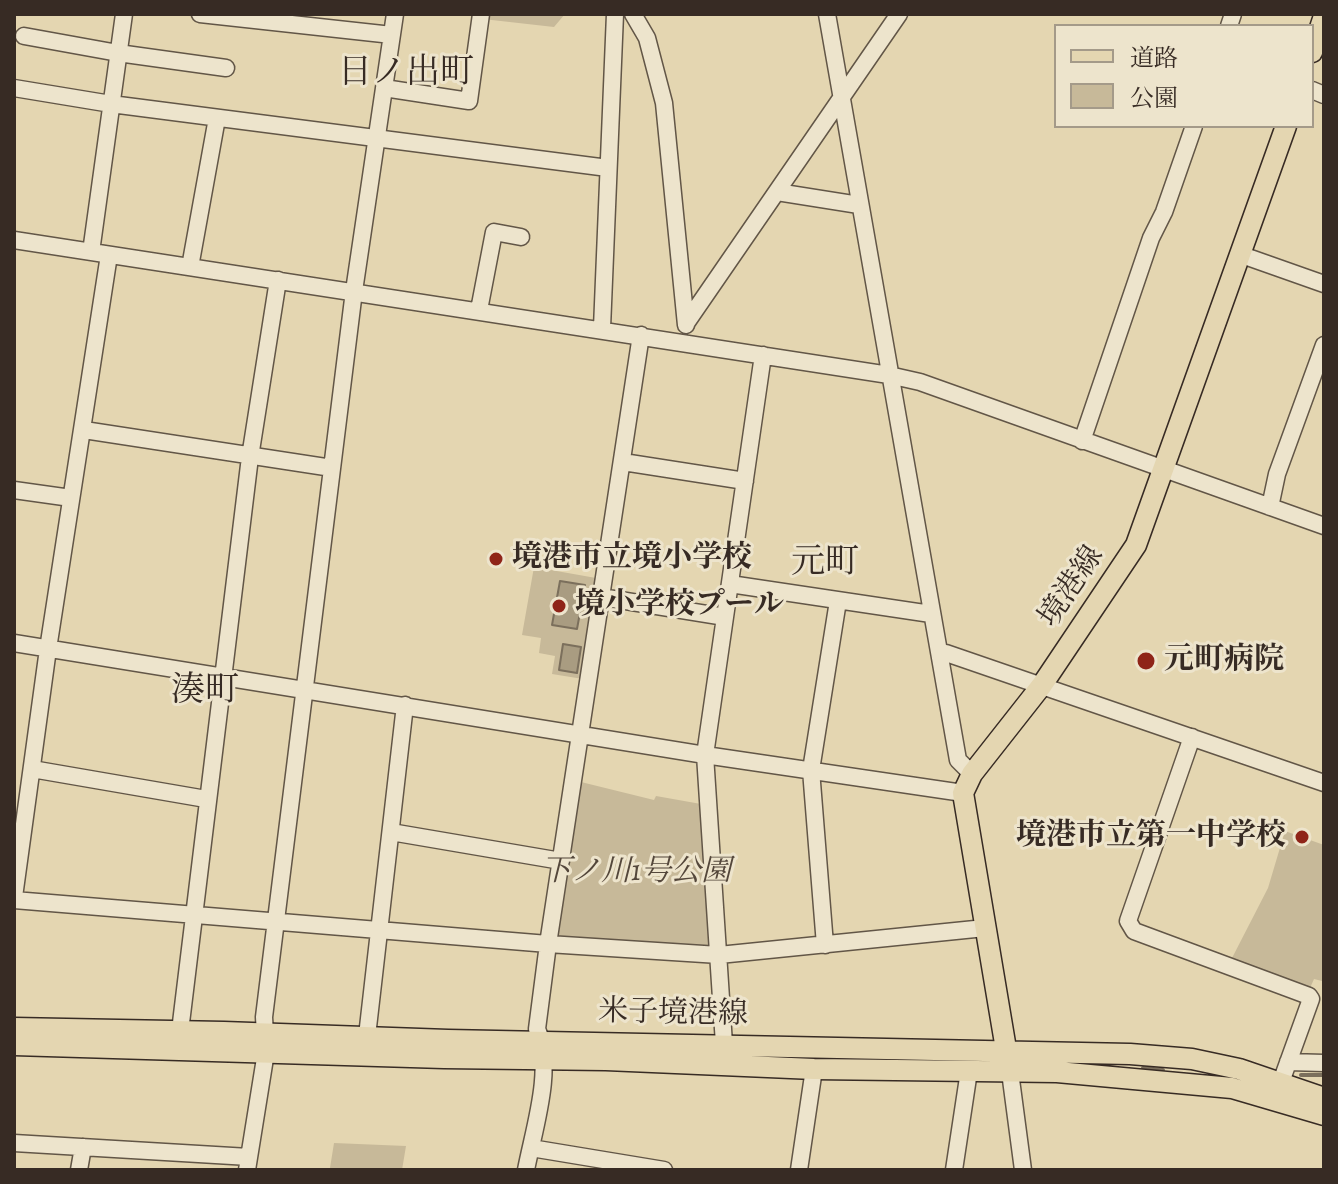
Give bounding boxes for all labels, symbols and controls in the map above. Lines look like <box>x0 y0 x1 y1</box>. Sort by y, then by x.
legend <box>1054 24 1314 128</box>
text: 道路 <box>1130 42 1178 74</box>
district label: 日ノ出町 <box>338 54 474 94</box>
text: 公園 <box>1130 82 1178 114</box>
street label: 境港線 <box>1032 540 1112 634</box>
place label: 境港市立境小学校 <box>512 541 752 577</box>
district label: 元町 <box>791 544 859 584</box>
marker: 境港市立境小学校 <box>487 550 505 568</box>
place label: 境小学校プール <box>575 588 784 624</box>
marker: 境小学校プール <box>550 597 568 615</box>
place label: 元町病院 <box>1164 643 1284 679</box>
marker: 元町病院 <box>1135 650 1157 672</box>
district label: 湊町 <box>171 672 239 712</box>
place label: 境港市立第一中学校 <box>1016 819 1286 855</box>
marker: 境港市立第一中学校 <box>1293 828 1311 846</box>
park label: 下ノ川1号公園 <box>541 855 731 891</box>
street label: 米子境港線 <box>598 995 748 1033</box>

